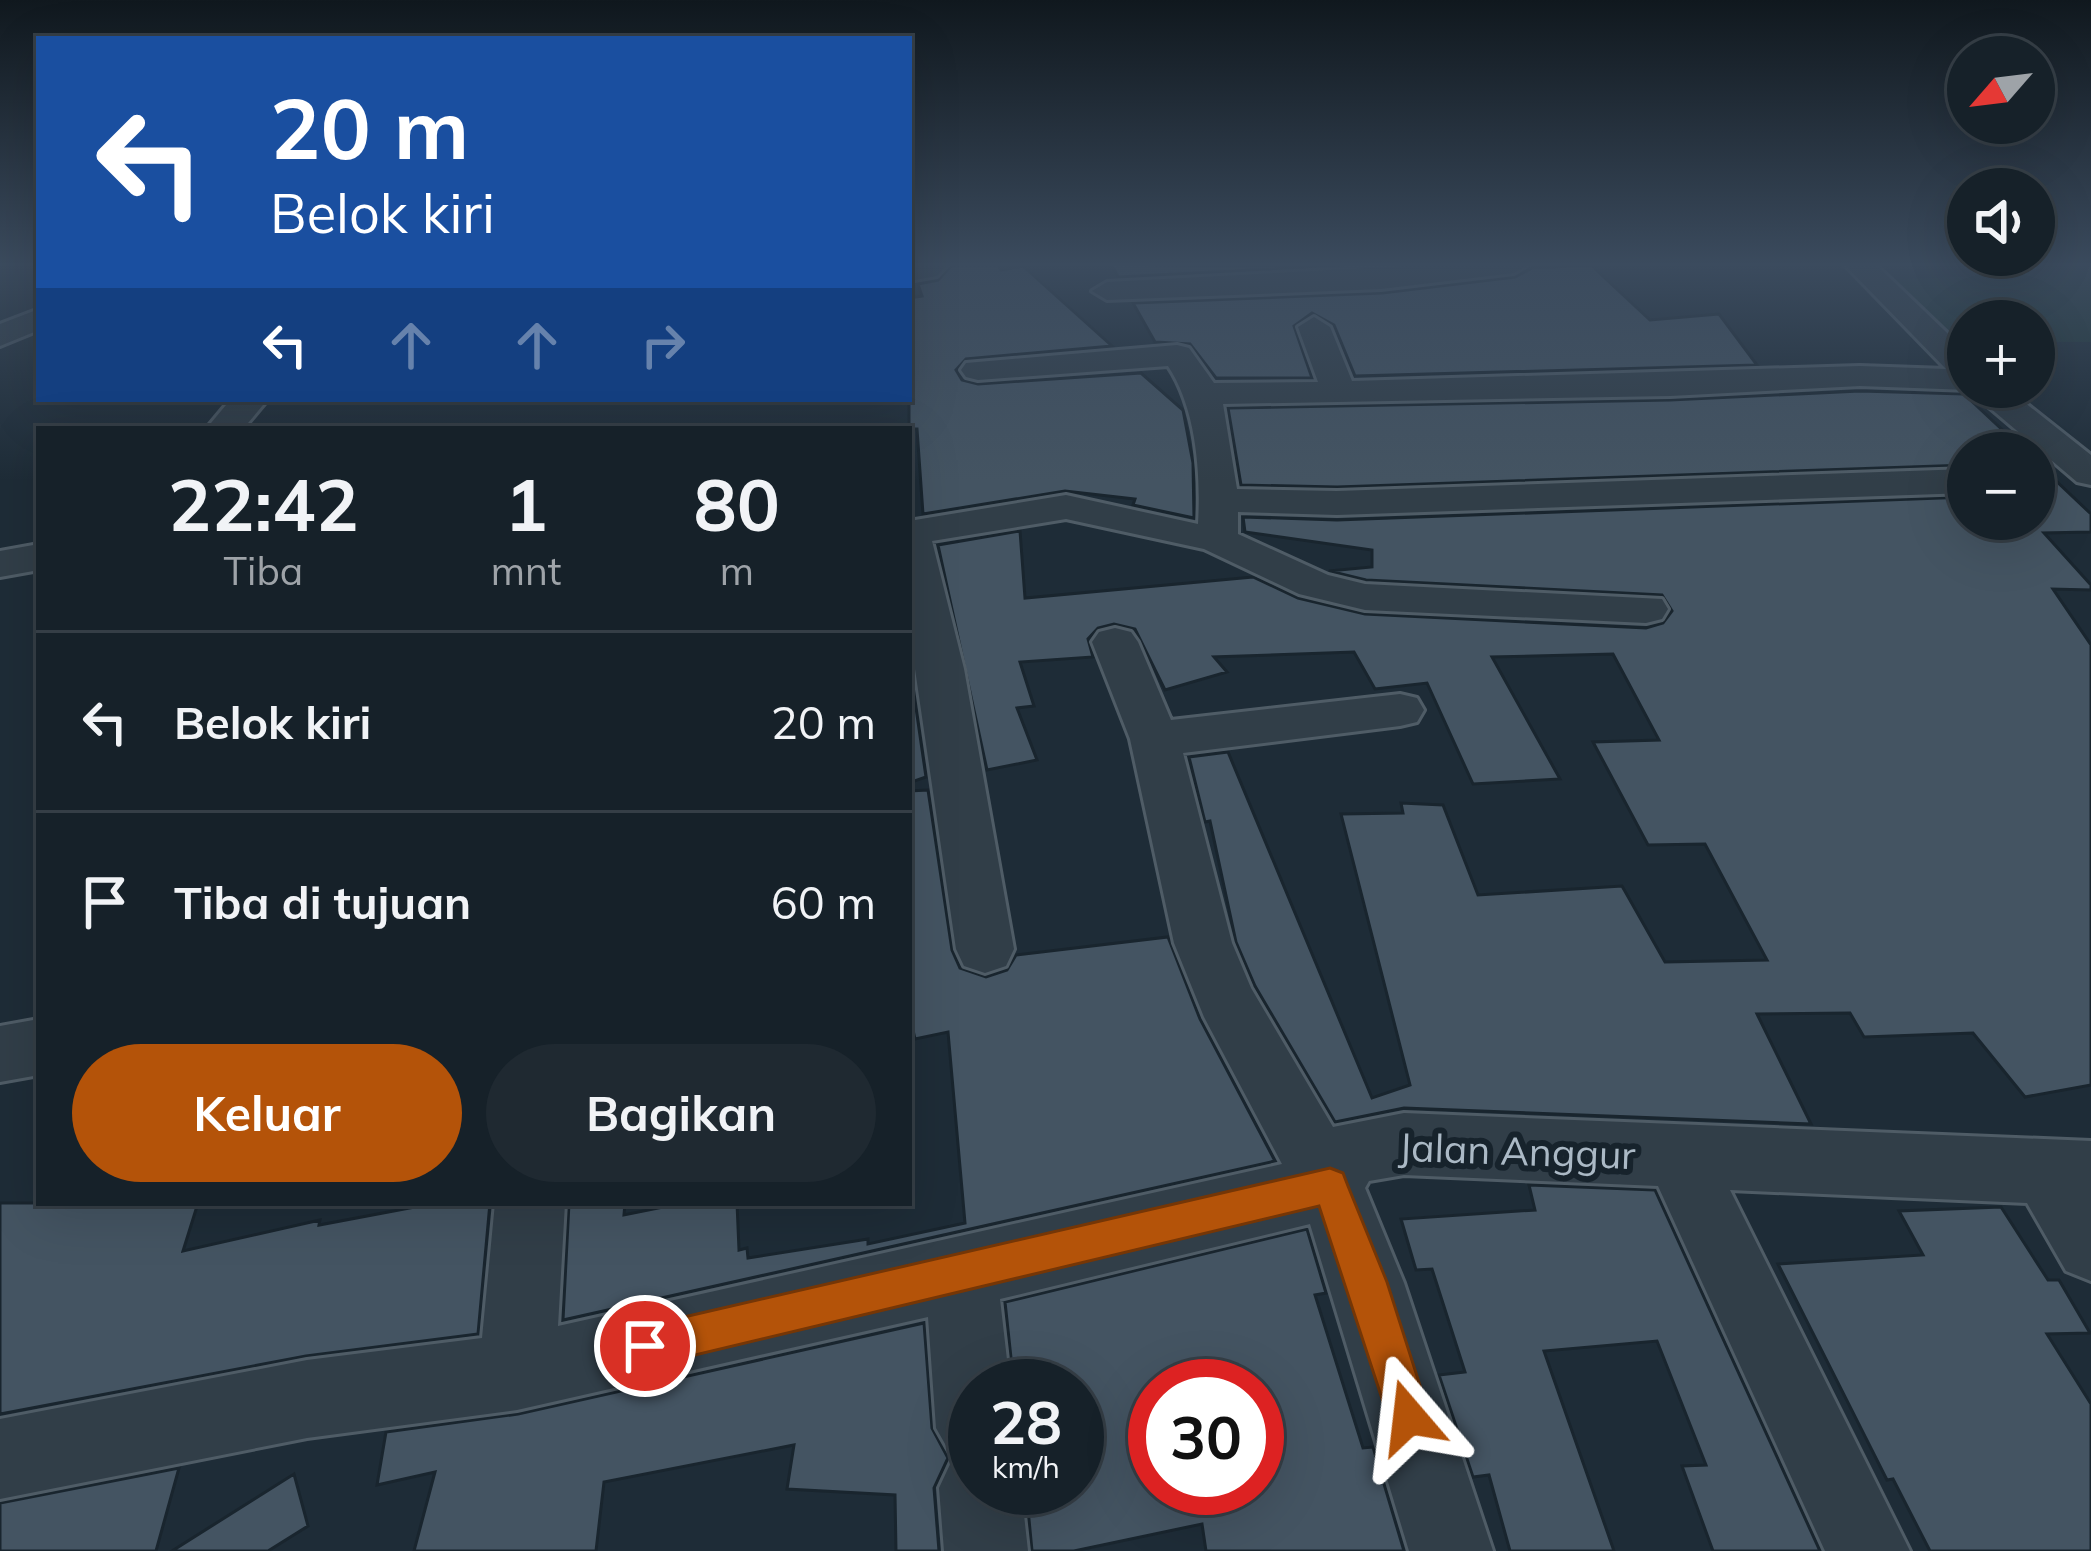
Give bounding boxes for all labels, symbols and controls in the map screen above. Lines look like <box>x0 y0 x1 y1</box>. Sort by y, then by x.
north arrow <box>1947 36 2055 144</box>
map controls <box>1947 36 2055 540</box>
text: 20 m <box>270 75 469 180</box>
icon: left <box>72 84 228 240</box>
button: sound <box>1947 168 2055 276</box>
text: Belok kiri <box>270 179 495 247</box>
button: + <box>1947 300 2055 408</box>
icon: left <box>252 312 318 378</box>
icon: ahead <box>378 312 444 378</box>
icon: ahead <box>504 312 570 378</box>
icon: right <box>630 312 696 378</box>
button: − <box>1947 432 2055 540</box>
text: 22:42 <box>168 459 359 549</box>
text: 1 <box>505 459 548 549</box>
text: 80 <box>694 459 780 549</box>
text: Tiba <box>224 546 303 595</box>
text: mnt <box>491 546 562 595</box>
text: m <box>720 546 754 595</box>
icon: left <box>72 689 138 755</box>
text: Belok kiri <box>174 694 371 750</box>
text: 20 m <box>771 694 876 750</box>
icon: arrive <box>72 869 138 935</box>
text: Tiba di tujuan <box>174 874 471 930</box>
text: 60 m <box>771 874 876 930</box>
button: Keluar <box>72 1044 462 1182</box>
button: Bagikan <box>486 1044 876 1182</box>
street label: Jalan Anggur <box>1398 1122 1636 1179</box>
pin <box>594 1295 696 1397</box>
icon: arrive <box>612 1313 678 1379</box>
position arrow <box>1346 1354 1472 1480</box>
speed limit sign: 30 <box>1128 1359 1284 1515</box>
text: 28 <box>990 1384 1062 1459</box>
text: km/h <box>992 1448 1060 1486</box>

